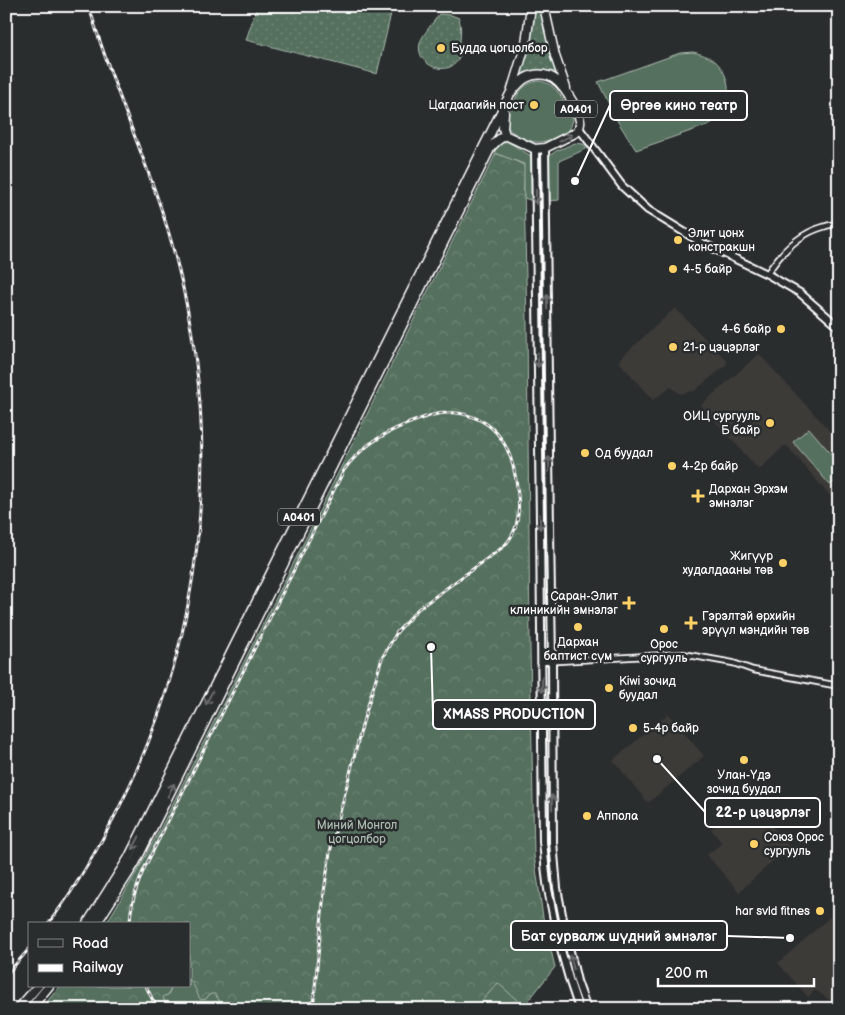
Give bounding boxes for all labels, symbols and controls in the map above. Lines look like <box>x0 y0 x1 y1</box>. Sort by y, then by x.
place label: Будда цогцолбор <box>451 41 548 56</box>
marker: Будда цогцолбор <box>435 42 447 54</box>
callout: Өргөө кино театр <box>610 91 747 120</box>
text: Өргөө кино театр <box>620 97 738 114</box>
place label: Цагдаагийн пост <box>429 98 524 113</box>
marker: Цагдаагийн пост <box>528 99 540 111</box>
road number: A0401 <box>555 100 597 118</box>
one-way arrow <box>558 133 573 142</box>
one-way arrow <box>531 189 541 205</box>
place label: Элит цонх констракшн <box>688 226 755 255</box>
marker: Элит цонх констракшн <box>672 234 684 246</box>
place label: 4-5 байр <box>683 262 732 277</box>
marker: 4-5 байр <box>667 263 679 275</box>
one-way arrow <box>542 294 551 310</box>
place label: 4-6 байр <box>721 322 771 337</box>
marker: 4-6 байр <box>775 323 787 335</box>
place label: 21-р цэцэрлэг <box>683 340 760 355</box>
marker: 21-р цэцэрлэг <box>667 341 679 353</box>
one-way arrow <box>533 352 543 368</box>
place label: ОИЦ сургууль Б байр <box>683 409 760 438</box>
marker: ОИЦ сургууль Б байр <box>764 417 776 429</box>
place label: Од буудал <box>595 446 653 461</box>
marker: Од буудал <box>579 447 591 459</box>
one-way arrow <box>544 456 554 472</box>
place label: 4-2р байр <box>682 459 738 474</box>
marker: 4-2р байр <box>666 460 678 472</box>
place label: Дархан Эрхэм эмнэлэг <box>709 482 788 511</box>
marker: Дархан Эрхэм эмнэлэг <box>691 489 705 503</box>
road number: A0401 <box>278 508 320 526</box>
one-way arrow <box>535 514 545 530</box>
place label: Жигүүр худалдааны төв <box>682 549 774 578</box>
marker: Жигүүр худалдааны төв <box>777 557 789 569</box>
place label: Саран-Элит клиникийн эмнэлэг <box>510 589 618 618</box>
marker: Саран-Элит клиникийн эмнэлэг <box>622 596 636 610</box>
place label: Гэрэлтэй өрхийн эрүүл мэндийн төв <box>702 609 810 638</box>
marker: Гэрэлтэй өрхийн эрүүл мэндийн төв <box>684 616 698 630</box>
marker: Дархан баптист сүм <box>572 621 584 633</box>
marker: Орос сургууль <box>658 623 670 635</box>
place label: Дархан баптист сүм <box>544 635 612 664</box>
place label: Орос сургууль <box>641 637 687 666</box>
place label: Kiwi зочид буудал <box>619 674 677 703</box>
one-way arrow <box>537 676 546 692</box>
marker: Kiwi зочид буудал <box>603 682 615 694</box>
one-way arrow <box>204 690 213 705</box>
callout: XMASS PRODUCTION <box>433 700 595 729</box>
text: XMASS PRODUCTION <box>443 706 585 723</box>
place label: 5-4р байр <box>643 721 699 736</box>
marker: 5-4р байр <box>627 722 639 734</box>
marker: Улан-Үдэ зочид буудал <box>738 754 750 766</box>
place label: Улан-Үдэ зочид буудал <box>707 768 781 797</box>
one-way arrow <box>167 783 176 798</box>
one-way arrow <box>547 794 557 810</box>
callout: 22-р цэцэрлэг <box>705 798 820 827</box>
text: 22-р цэцэрлэг <box>715 804 811 821</box>
place label: Аппола <box>596 809 638 824</box>
marker: Аппола <box>581 810 593 822</box>
park label: Миний Монгол цогцолбор <box>317 818 398 847</box>
place label: Союз Орос сургууль <box>764 830 824 859</box>
one-way arrow <box>131 835 140 850</box>
marker: Союз Орос сургууль <box>748 838 760 850</box>
place label: har svld fitnes <box>735 904 810 919</box>
marker: har svld fitnes <box>814 905 826 917</box>
callout: Бат сурвалж шүдний эмнэлэг <box>511 921 727 950</box>
legend <box>28 922 190 988</box>
text: Бат сурвалж шүдний эмнэлэг <box>521 928 718 945</box>
text: Road <box>72 934 108 953</box>
one-way arrow <box>567 955 576 971</box>
scale bar <box>658 955 814 987</box>
text: Railway <box>72 958 123 977</box>
text: 200 m <box>665 964 708 983</box>

